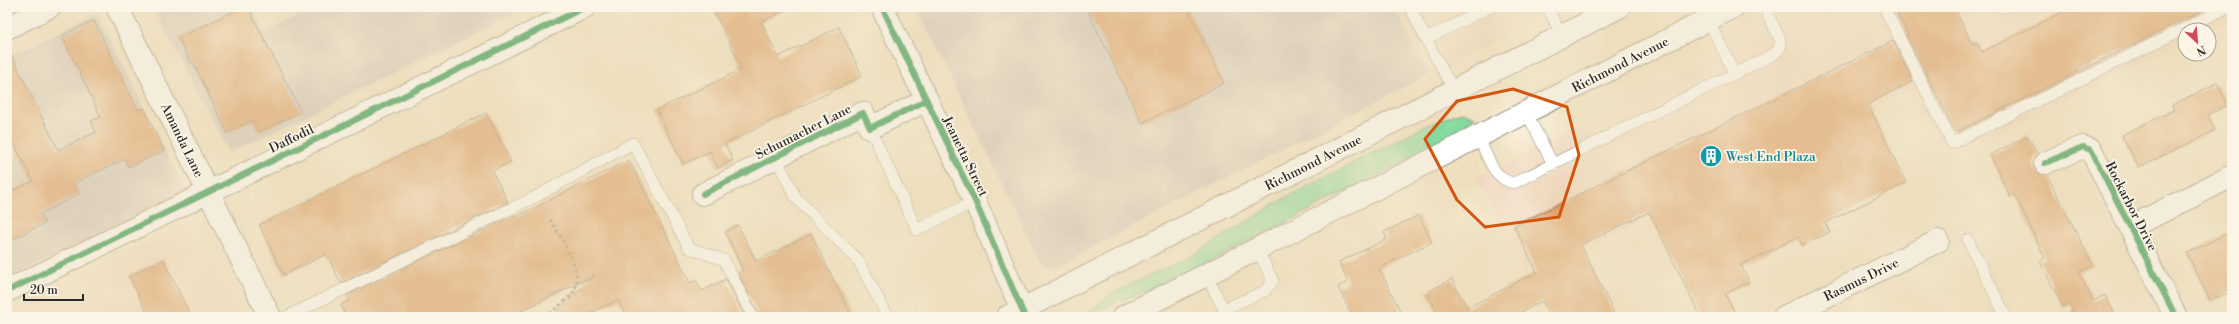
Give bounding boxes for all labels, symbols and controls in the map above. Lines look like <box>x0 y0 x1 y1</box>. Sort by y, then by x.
north arrow <box>2177 22 2217 62</box>
street label: Richmond Avenue <box>1569 33 1672 96</box>
text: N <box>2194 42 2208 58</box>
street label: Amanda Lane <box>157 100 207 181</box>
street label: Schumacher Lane <box>753 101 855 163</box>
street label: Jeanetta Street <box>938 113 992 199</box>
street label: Daffodil <box>267 121 316 157</box>
street label: Richmond Avenue <box>1262 131 1365 194</box>
building icon: West End Plaza <box>1698 143 1724 169</box>
place label: West End Plaza <box>1725 149 1816 165</box>
street label: Rockarbor Drive <box>2102 159 2161 254</box>
street label: Rasmus Drive <box>1821 255 1902 305</box>
scale bar <box>24 276 83 302</box>
text: 20 m <box>30 283 58 298</box>

